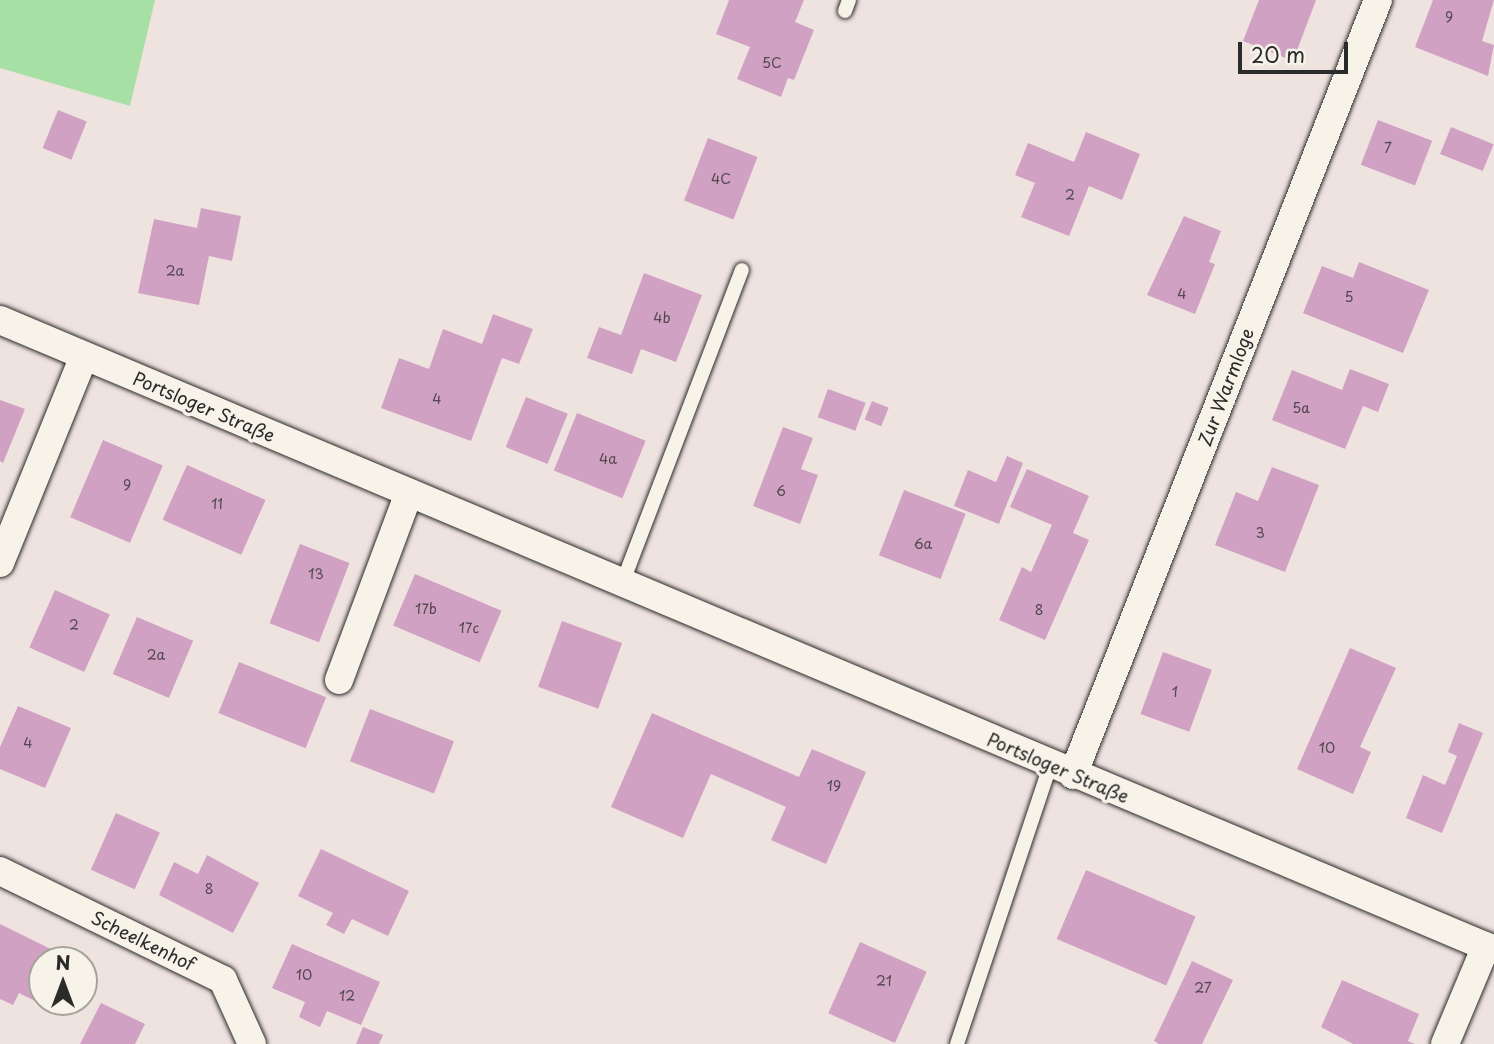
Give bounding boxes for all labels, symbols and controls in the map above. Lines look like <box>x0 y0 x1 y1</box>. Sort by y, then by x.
house number: 9 <box>1445 9 1453 25</box>
scale bar <box>1242 28 1352 72</box>
text: 20 m <box>1251 38 1305 70</box>
house number: 5C <box>762 55 782 71</box>
house number: 7 <box>1384 140 1392 156</box>
house number: 4C <box>711 171 731 187</box>
house number: 2 <box>1065 187 1075 203</box>
house number: 2a <box>166 263 184 279</box>
house number: 4 <box>1177 286 1187 302</box>
house number: 5 <box>1344 289 1354 305</box>
house number: 4b <box>653 310 671 326</box>
street label: Zur Warmloge <box>1194 325 1258 449</box>
street label: Portsloger Straße <box>130 367 278 447</box>
house number: 4 <box>432 391 442 407</box>
house number: 5a <box>1292 400 1310 416</box>
house number: 4a <box>599 451 617 467</box>
house number: 9 <box>123 477 131 493</box>
house number: 6 <box>776 483 786 499</box>
house number: 11 <box>211 496 223 512</box>
house number: 3 <box>1255 525 1265 541</box>
house number: 6a <box>914 536 932 552</box>
house number: 13 <box>308 566 324 582</box>
house number: 17b <box>415 601 437 617</box>
house number: 8 <box>1035 602 1043 618</box>
house number: 2 <box>69 617 79 633</box>
house number: 17c <box>459 620 479 636</box>
house number: 2a <box>147 647 165 663</box>
house number: 1 <box>1172 684 1178 700</box>
street label: Portsloger Straße <box>984 728 1132 808</box>
house number: 4 <box>23 735 33 751</box>
house number: 10 <box>1319 740 1335 756</box>
house number: 19 <box>827 778 841 794</box>
house number: 8 <box>205 881 213 897</box>
street label: Scheelkenhof <box>88 907 198 975</box>
north arrow <box>28 946 98 1016</box>
text: N <box>55 948 71 976</box>
house number: 10 <box>296 967 312 983</box>
house number: 21 <box>876 973 892 989</box>
house number: 27 <box>1194 980 1212 996</box>
house number: 12 <box>339 988 355 1004</box>

